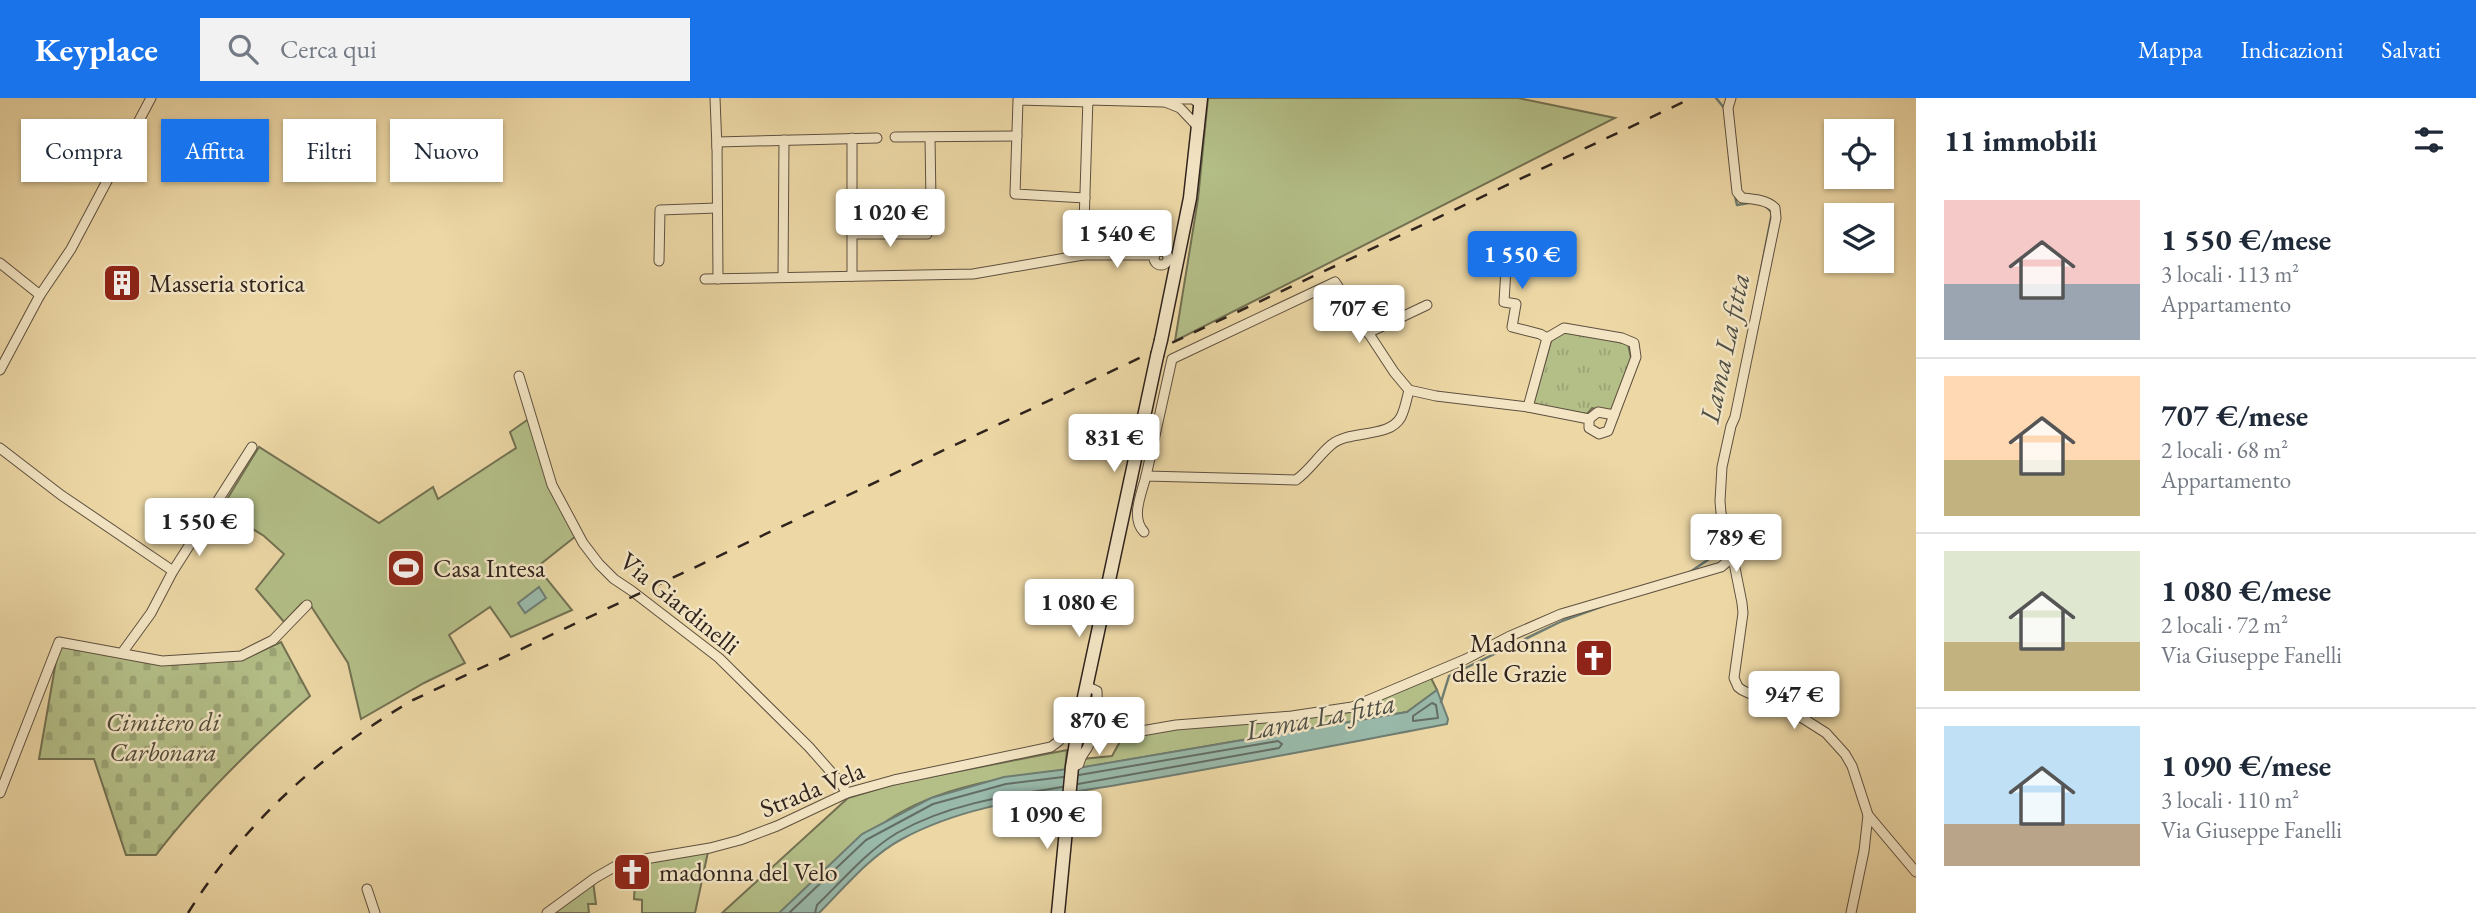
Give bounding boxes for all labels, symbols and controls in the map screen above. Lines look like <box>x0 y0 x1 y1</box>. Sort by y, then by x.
search box <box>200 18 690 81</box>
text: Keyplace <box>35 28 158 71</box>
icon: search <box>224 30 262 68</box>
text: Cerca qui <box>280 32 377 66</box>
text: Mappa <box>2138 34 2203 65</box>
text: Indicazioni <box>2241 34 2343 65</box>
text: Salvati <box>2381 34 2441 65</box>
chip: Compra <box>21 119 147 182</box>
chip: Affitta <box>161 119 269 182</box>
chip: Filtri <box>283 119 376 182</box>
chip: Nuovo <box>390 119 503 182</box>
map controls <box>1824 119 1894 273</box>
button: locate <box>1824 119 1894 189</box>
text: 11 immobili <box>1944 121 2097 160</box>
icon: filters <box>2410 121 2448 159</box>
pin: 1 020 € <box>825 190 955 249</box>
text: 1 020 € <box>852 197 928 227</box>
button: layers <box>1824 203 1894 273</box>
pin: 1 540 € <box>1052 211 1182 270</box>
text: 1 540 € <box>1079 218 1155 248</box>
text: 1 550 €/mese <box>2161 220 2331 259</box>
icon: home <box>2000 228 2084 312</box>
pin: 1 550 € <box>1457 232 1587 291</box>
text: 1 550 € <box>1484 239 1560 269</box>
text: 3 locali · 113 m² <box>2161 259 2299 289</box>
building icon: Masseria storica <box>101 262 143 304</box>
place label: Masseria storica <box>149 266 306 300</box>
water label: Lama La fitta <box>1690 270 1757 427</box>
pin: 707 € <box>1310 286 1408 345</box>
text: Appartamento <box>2161 289 2291 319</box>
text: 707 € <box>1330 293 1388 323</box>
text: 707 €/mese <box>2161 396 2308 435</box>
icon: home <box>2000 404 2084 488</box>
pin: 831 € <box>1065 414 1163 474</box>
text: 831 € <box>1085 422 1143 452</box>
text: 2 locali · 68 m² <box>2161 435 2288 465</box>
text: Appartamento <box>2161 465 2291 495</box>
pin: 1 550 € <box>134 498 264 558</box>
text: 1 550 € <box>161 506 237 536</box>
pin: 789 € <box>1687 514 1785 574</box>
text: 789 € <box>1707 522 1765 552</box>
street label: Via Giardinelli <box>613 544 747 662</box>
sports icon: Casa Intesa <box>385 547 427 589</box>
place label: Casa Intesa <box>433 551 546 585</box>
text: 1 080 €/mese <box>2161 571 2331 610</box>
icon: home <box>2000 579 2084 663</box>
pin: 1 080 € <box>1014 580 1144 639</box>
text: 1 080 € <box>1041 587 1117 617</box>
text: 2 locali · 72 m² <box>2161 610 2288 640</box>
place label: Madonna delle Grazie <box>1452 626 1568 690</box>
church icon: Madonna delle Grazie <box>1573 637 1615 679</box>
text: Via Giuseppe Fanelli <box>2161 640 2342 670</box>
pin: 947 € <box>1745 672 1843 731</box>
text: 947 € <box>1765 679 1823 709</box>
water label: Lama La fitta <box>1241 684 1398 748</box>
pin: 870 € <box>1050 698 1148 757</box>
park label: Cimitero di Carbonara <box>106 705 221 769</box>
text: 870 € <box>1070 705 1128 735</box>
text: 1 090 €/mese <box>2161 746 2331 785</box>
street label: Strada Vela <box>755 752 870 825</box>
icon: home <box>2000 754 2084 838</box>
text: 3 locali · 110 m² <box>2161 785 2299 815</box>
pin: 1 090 € <box>982 792 1112 851</box>
text: 1 090 € <box>1009 799 1085 829</box>
text: Via Giuseppe Fanelli <box>2161 815 2342 845</box>
church icon: madonna del Velo <box>611 851 653 893</box>
place label: madonna del Velo <box>659 855 838 889</box>

